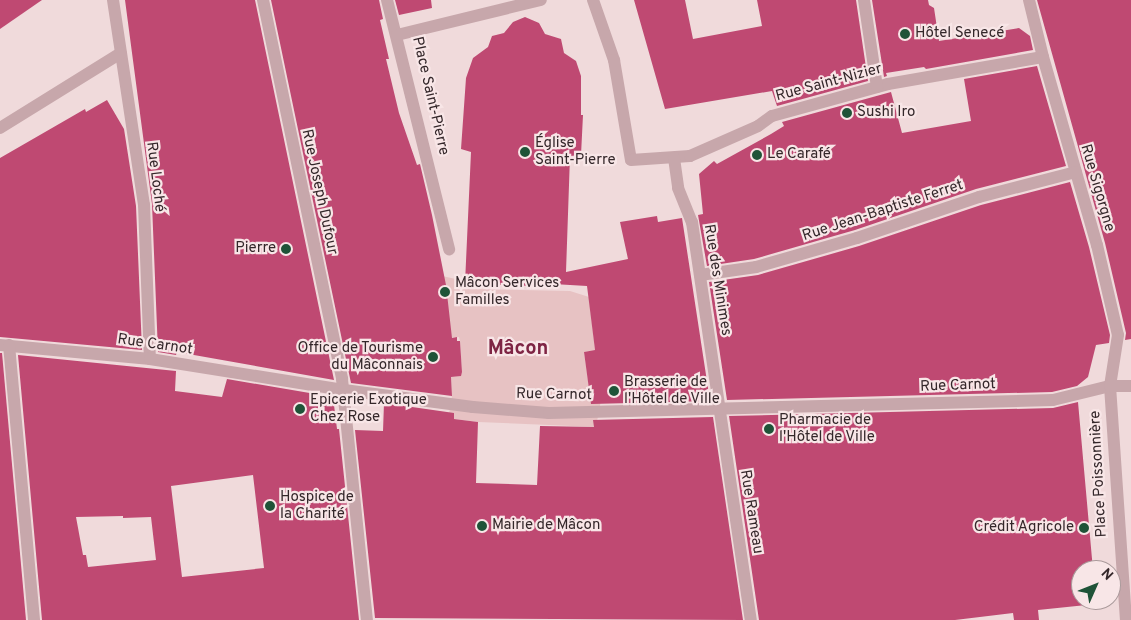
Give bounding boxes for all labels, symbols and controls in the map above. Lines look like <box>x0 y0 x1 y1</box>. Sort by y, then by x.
place label: Hôtel Senecé <box>915 25 1004 43</box>
marker: Hôtel Senecé <box>899 28 911 40</box>
street label: Place Saint-Pierre <box>408 35 452 157</box>
street label: Rue Saint-Nizier <box>774 60 884 106</box>
place label: Sushi Iro <box>857 104 915 122</box>
marker: Sushi Iro <box>841 107 853 119</box>
street label: Rue Joseph Dufour <box>297 128 341 256</box>
place label: Église Saint-Pierre <box>535 134 615 169</box>
street label: Rue Loché <box>142 141 168 213</box>
street label: Rue Sigorgne <box>1076 142 1118 234</box>
marker: Église Saint-Pierre <box>519 146 531 158</box>
place label: Le Carafé <box>767 146 831 164</box>
marker: Le Carafé <box>751 149 763 161</box>
street label: Rue Jean-Baptiste Ferret <box>800 176 966 246</box>
street label: Rue des Minimes <box>699 223 735 337</box>
place label: Pierre <box>235 240 276 258</box>
marker: Pierre <box>280 243 292 255</box>
place label: Mâcon Services Familles <box>455 274 559 309</box>
marker: Mâcon Services Familles <box>439 286 451 298</box>
street label: Rue Carnot <box>116 331 194 359</box>
district label: Mâcon <box>488 337 548 361</box>
place label: Office de Tourisme du Mâconnais <box>297 339 423 374</box>
marker: Office de Tourisme du Mâconnais <box>427 351 439 363</box>
place label: Brasserie de l'Hôtel de Ville <box>624 373 720 408</box>
street label: Rue Carnot <box>920 376 996 396</box>
street label: Rue Carnot <box>516 385 592 405</box>
marker: Brasserie de l'Hôtel de Ville <box>608 385 620 397</box>
place label: Epicerie Exotique Chez Rose <box>310 391 427 426</box>
marker: Epicerie Exotique Chez Rose <box>294 403 306 415</box>
street label: Place Poissonnière <box>1087 410 1111 538</box>
place label: Pharmacie de l'Hôtel de Ville <box>779 411 875 446</box>
marker: Pharmacie de l'Hôtel de Ville <box>763 423 775 435</box>
street label: Rue Rameau <box>735 469 767 555</box>
place label: Hospice de la Charité <box>280 488 354 523</box>
marker: Hospice de la Charité <box>264 500 276 512</box>
place label: Mairie de Mâcon <box>492 517 600 535</box>
place label: Crédit Agricole <box>973 519 1074 537</box>
marker: Mairie de Mâcon <box>476 520 488 532</box>
marker: Crédit Agricole <box>1078 522 1090 534</box>
north arrow <box>1071 560 1121 610</box>
text: N <box>1097 565 1116 584</box>

